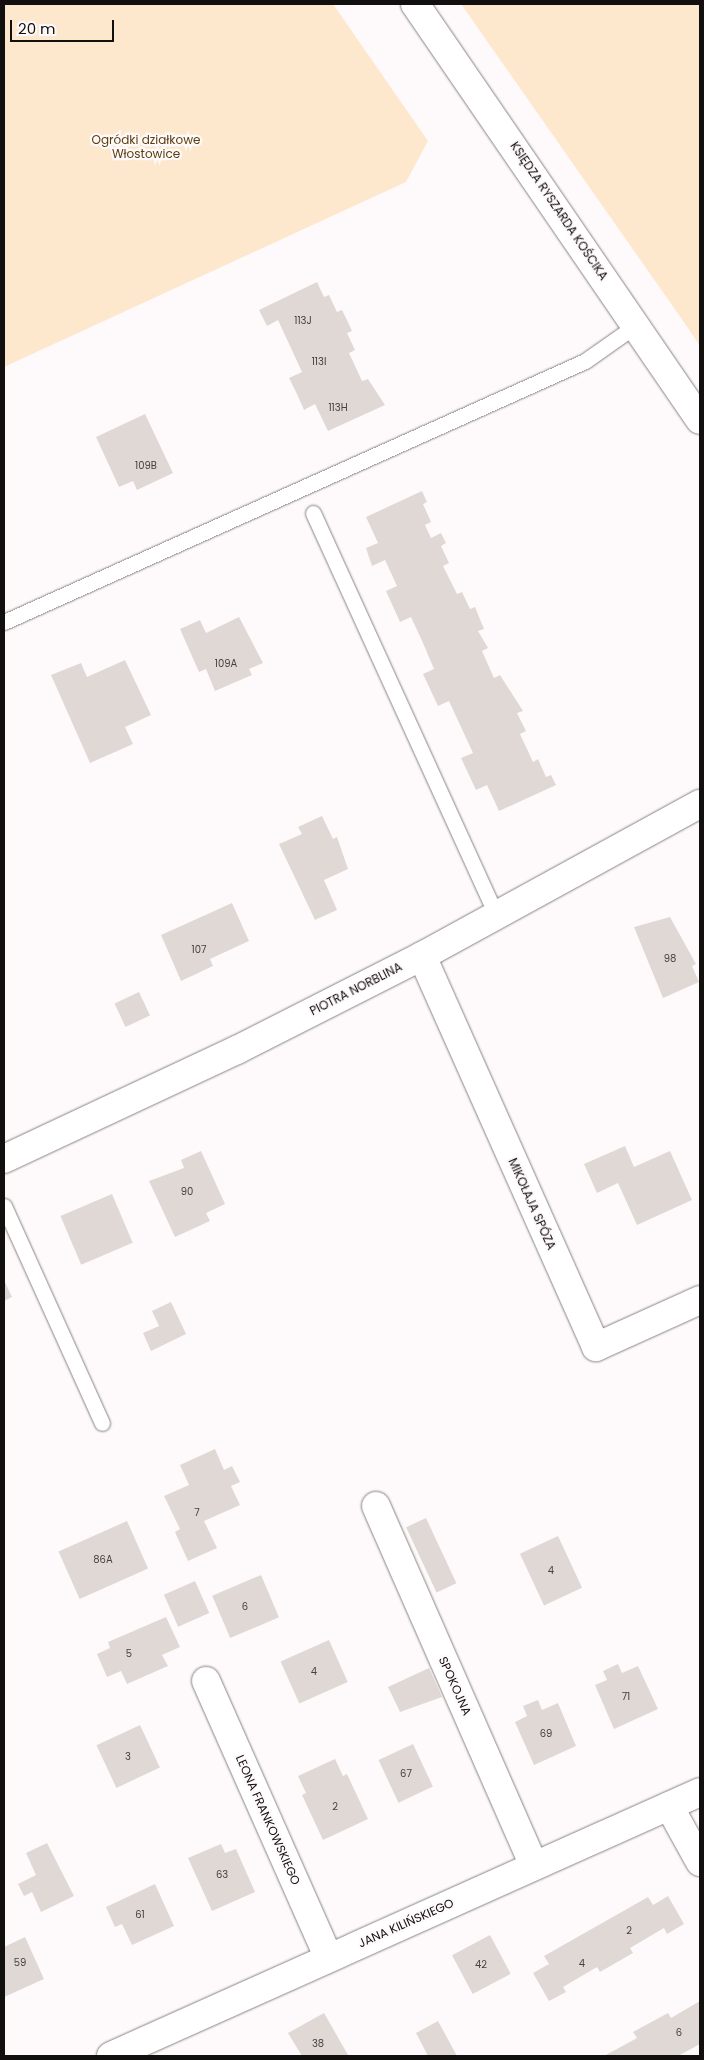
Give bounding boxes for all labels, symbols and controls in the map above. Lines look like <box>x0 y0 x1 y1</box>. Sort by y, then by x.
scale bar <box>12 10 116 42</box>
text: 20 m <box>18 18 56 39</box>
park label: Ogródki działkowe Włostowice <box>92 133 200 161</box>
street label: KSIĘDZA RYSZARDA KOŚCIKA <box>507 139 611 283</box>
house number: 113J <box>294 315 312 327</box>
house number: 113I <box>312 356 326 368</box>
house number: 113H <box>328 402 348 414</box>
house number: 109B <box>135 460 157 472</box>
house number: 109A <box>215 658 237 670</box>
house number: 107 <box>192 944 206 956</box>
house number: 98 <box>664 953 676 965</box>
street label: PIOTRA NORBLINA <box>307 960 405 1018</box>
street label: MIKOŁAJA SPÓZA <box>505 1156 559 1252</box>
house number: 90 <box>181 1186 193 1198</box>
house number: 7 <box>194 1507 200 1519</box>
house number: 86A <box>93 1554 113 1566</box>
house number: 4 <box>548 1565 554 1577</box>
house number: 6 <box>242 1601 248 1613</box>
house number: 5 <box>126 1648 132 1660</box>
street label: SPOKOJNA <box>436 1654 474 1718</box>
house number: 4 <box>311 1666 317 1678</box>
house number: 71 <box>622 1691 630 1703</box>
house number: 69 <box>540 1728 552 1740</box>
house number: 3 <box>125 1751 131 1763</box>
street label: LEONA FRANKOWSKIEGO <box>233 1753 303 1887</box>
house number: 67 <box>400 1768 412 1780</box>
house number: 2 <box>332 1801 338 1813</box>
house number: 63 <box>216 1869 228 1881</box>
street label: JANA KILIŃSKIEGO <box>356 1895 456 1951</box>
house number: 61 <box>135 1909 145 1921</box>
house number: 2 <box>626 1925 632 1937</box>
house number: 59 <box>14 1957 26 1969</box>
house number: 4 <box>579 1958 585 1970</box>
house number: 42 <box>475 1959 487 1971</box>
house number: 6 <box>676 2027 682 2039</box>
house number: 38 <box>312 2038 324 2050</box>

